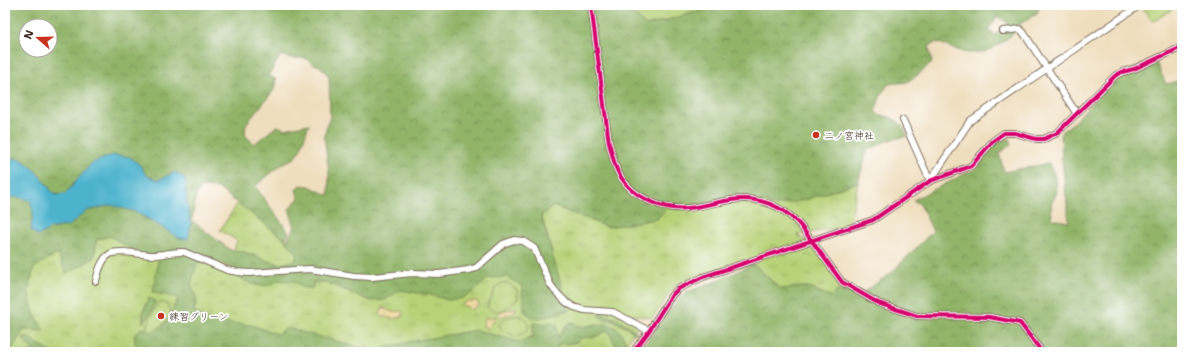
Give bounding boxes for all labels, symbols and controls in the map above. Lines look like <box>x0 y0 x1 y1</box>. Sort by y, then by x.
north arrow <box>18 18 58 58</box>
text: N <box>21 28 38 41</box>
place label: 二ノ宮神社 <box>824 129 874 142</box>
marker: 二ノ宮神社 <box>811 130 821 140</box>
place label: 練習グリーン <box>169 310 228 323</box>
marker: 練習グリーン <box>156 311 166 321</box>

